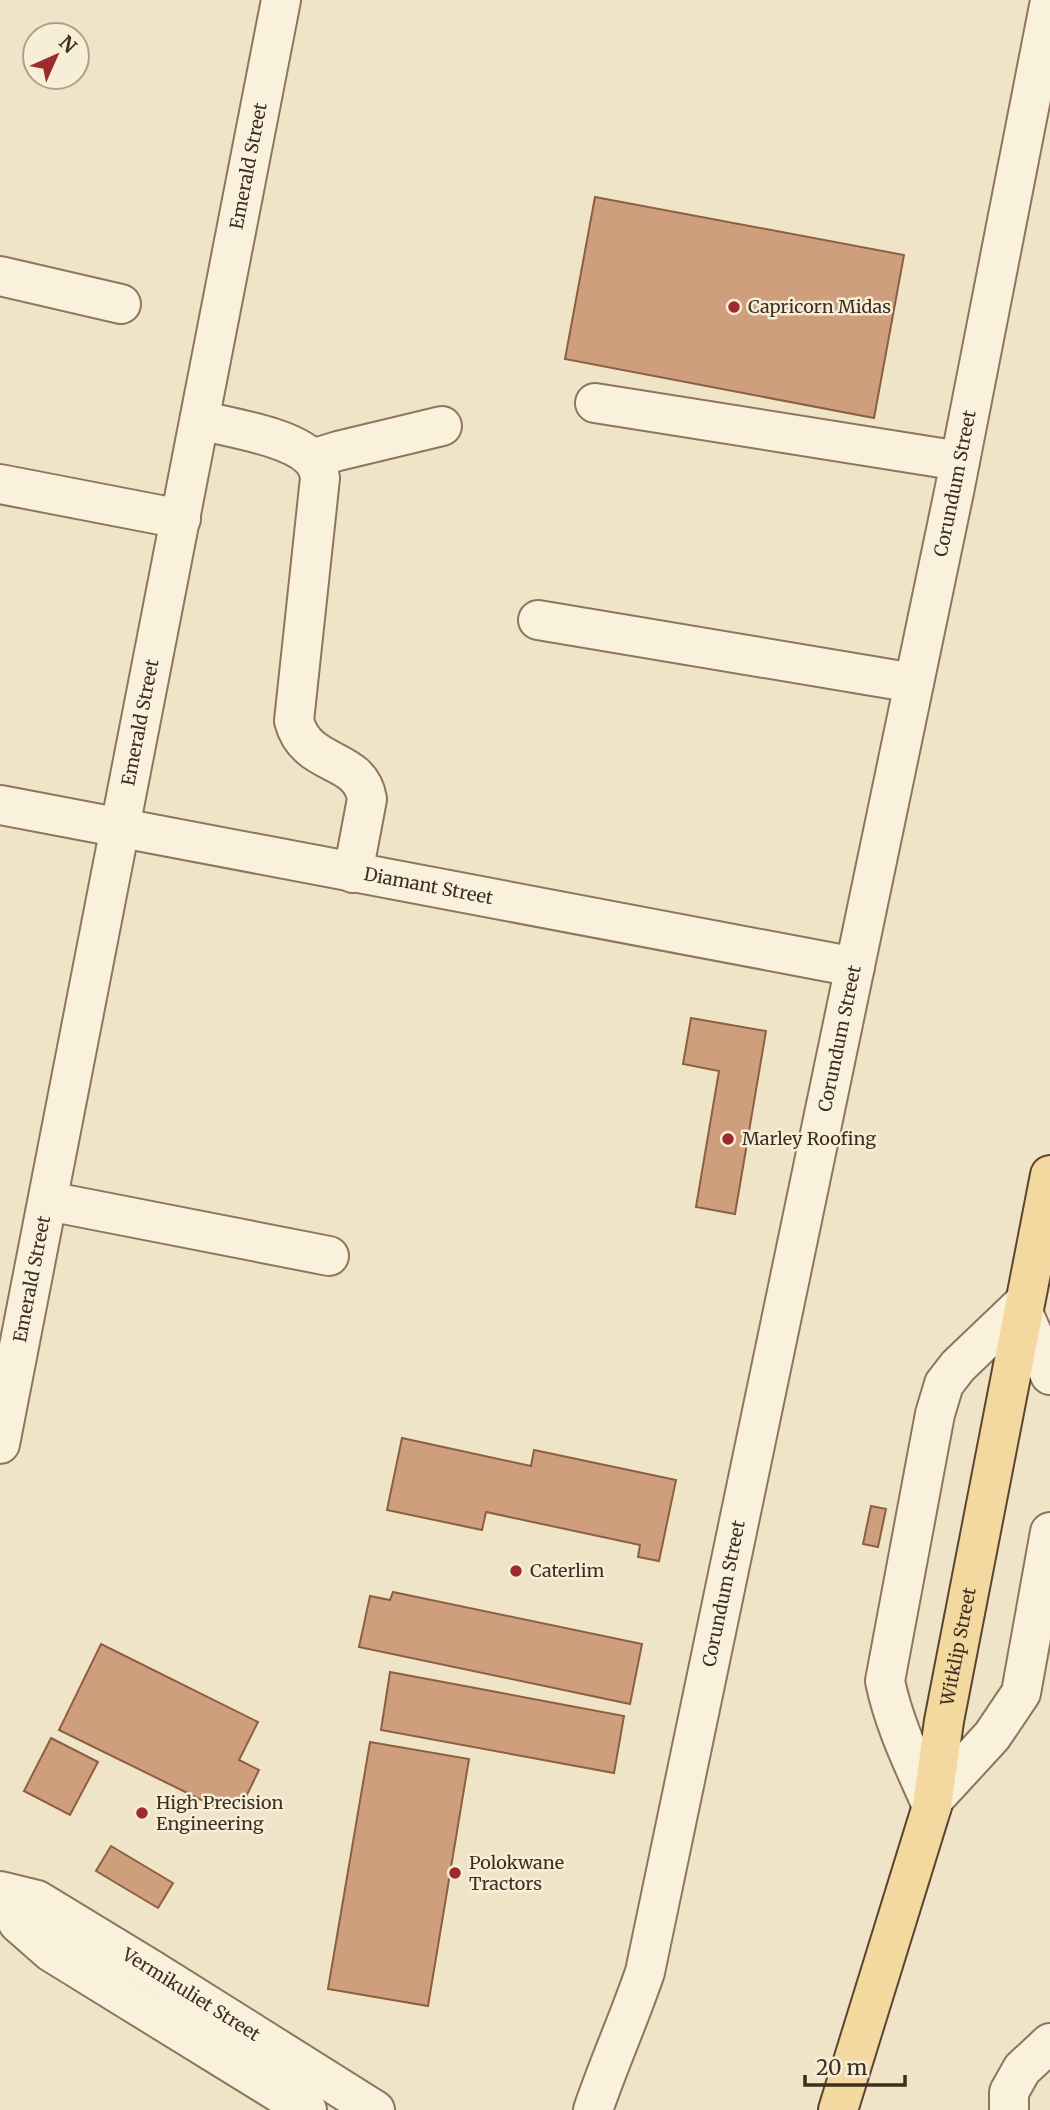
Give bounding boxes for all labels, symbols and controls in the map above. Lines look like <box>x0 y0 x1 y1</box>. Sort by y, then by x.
north arrow <box>21 21 91 91</box>
text: N <box>54 30 82 58</box>
street label: Emerald Street <box>225 101 272 231</box>
place label: Capricorn Midas <box>748 295 891 318</box>
marker: Capricorn Midas <box>726 299 742 315</box>
street label: Corundum Street <box>929 408 981 559</box>
street label: Emerald Street <box>116 657 163 788</box>
street label: Diamant Street <box>362 862 495 909</box>
street label: Corundum Street <box>813 963 866 1114</box>
place label: Marley Roofing <box>742 1127 876 1150</box>
marker: Marley Roofing <box>720 1131 736 1147</box>
street label: Emerald Street <box>8 1214 55 1344</box>
street label: Corundum Street <box>697 1518 750 1669</box>
place label: Caterlim <box>530 1559 604 1582</box>
marker: Caterlim <box>508 1563 524 1579</box>
street label: Witklip Street <box>935 1585 981 1708</box>
place label: High Precision Engineering <box>156 1791 283 1835</box>
marker: High Precision Engineering <box>134 1805 150 1821</box>
place label: Polokwane Tractors <box>469 1851 564 1895</box>
marker: Polokwane Tractors <box>447 1865 463 1881</box>
street label: Vermikuliet Street <box>117 1942 265 2046</box>
scale bar <box>805 2044 905 2088</box>
text: 20 m <box>816 2054 868 2081</box>

